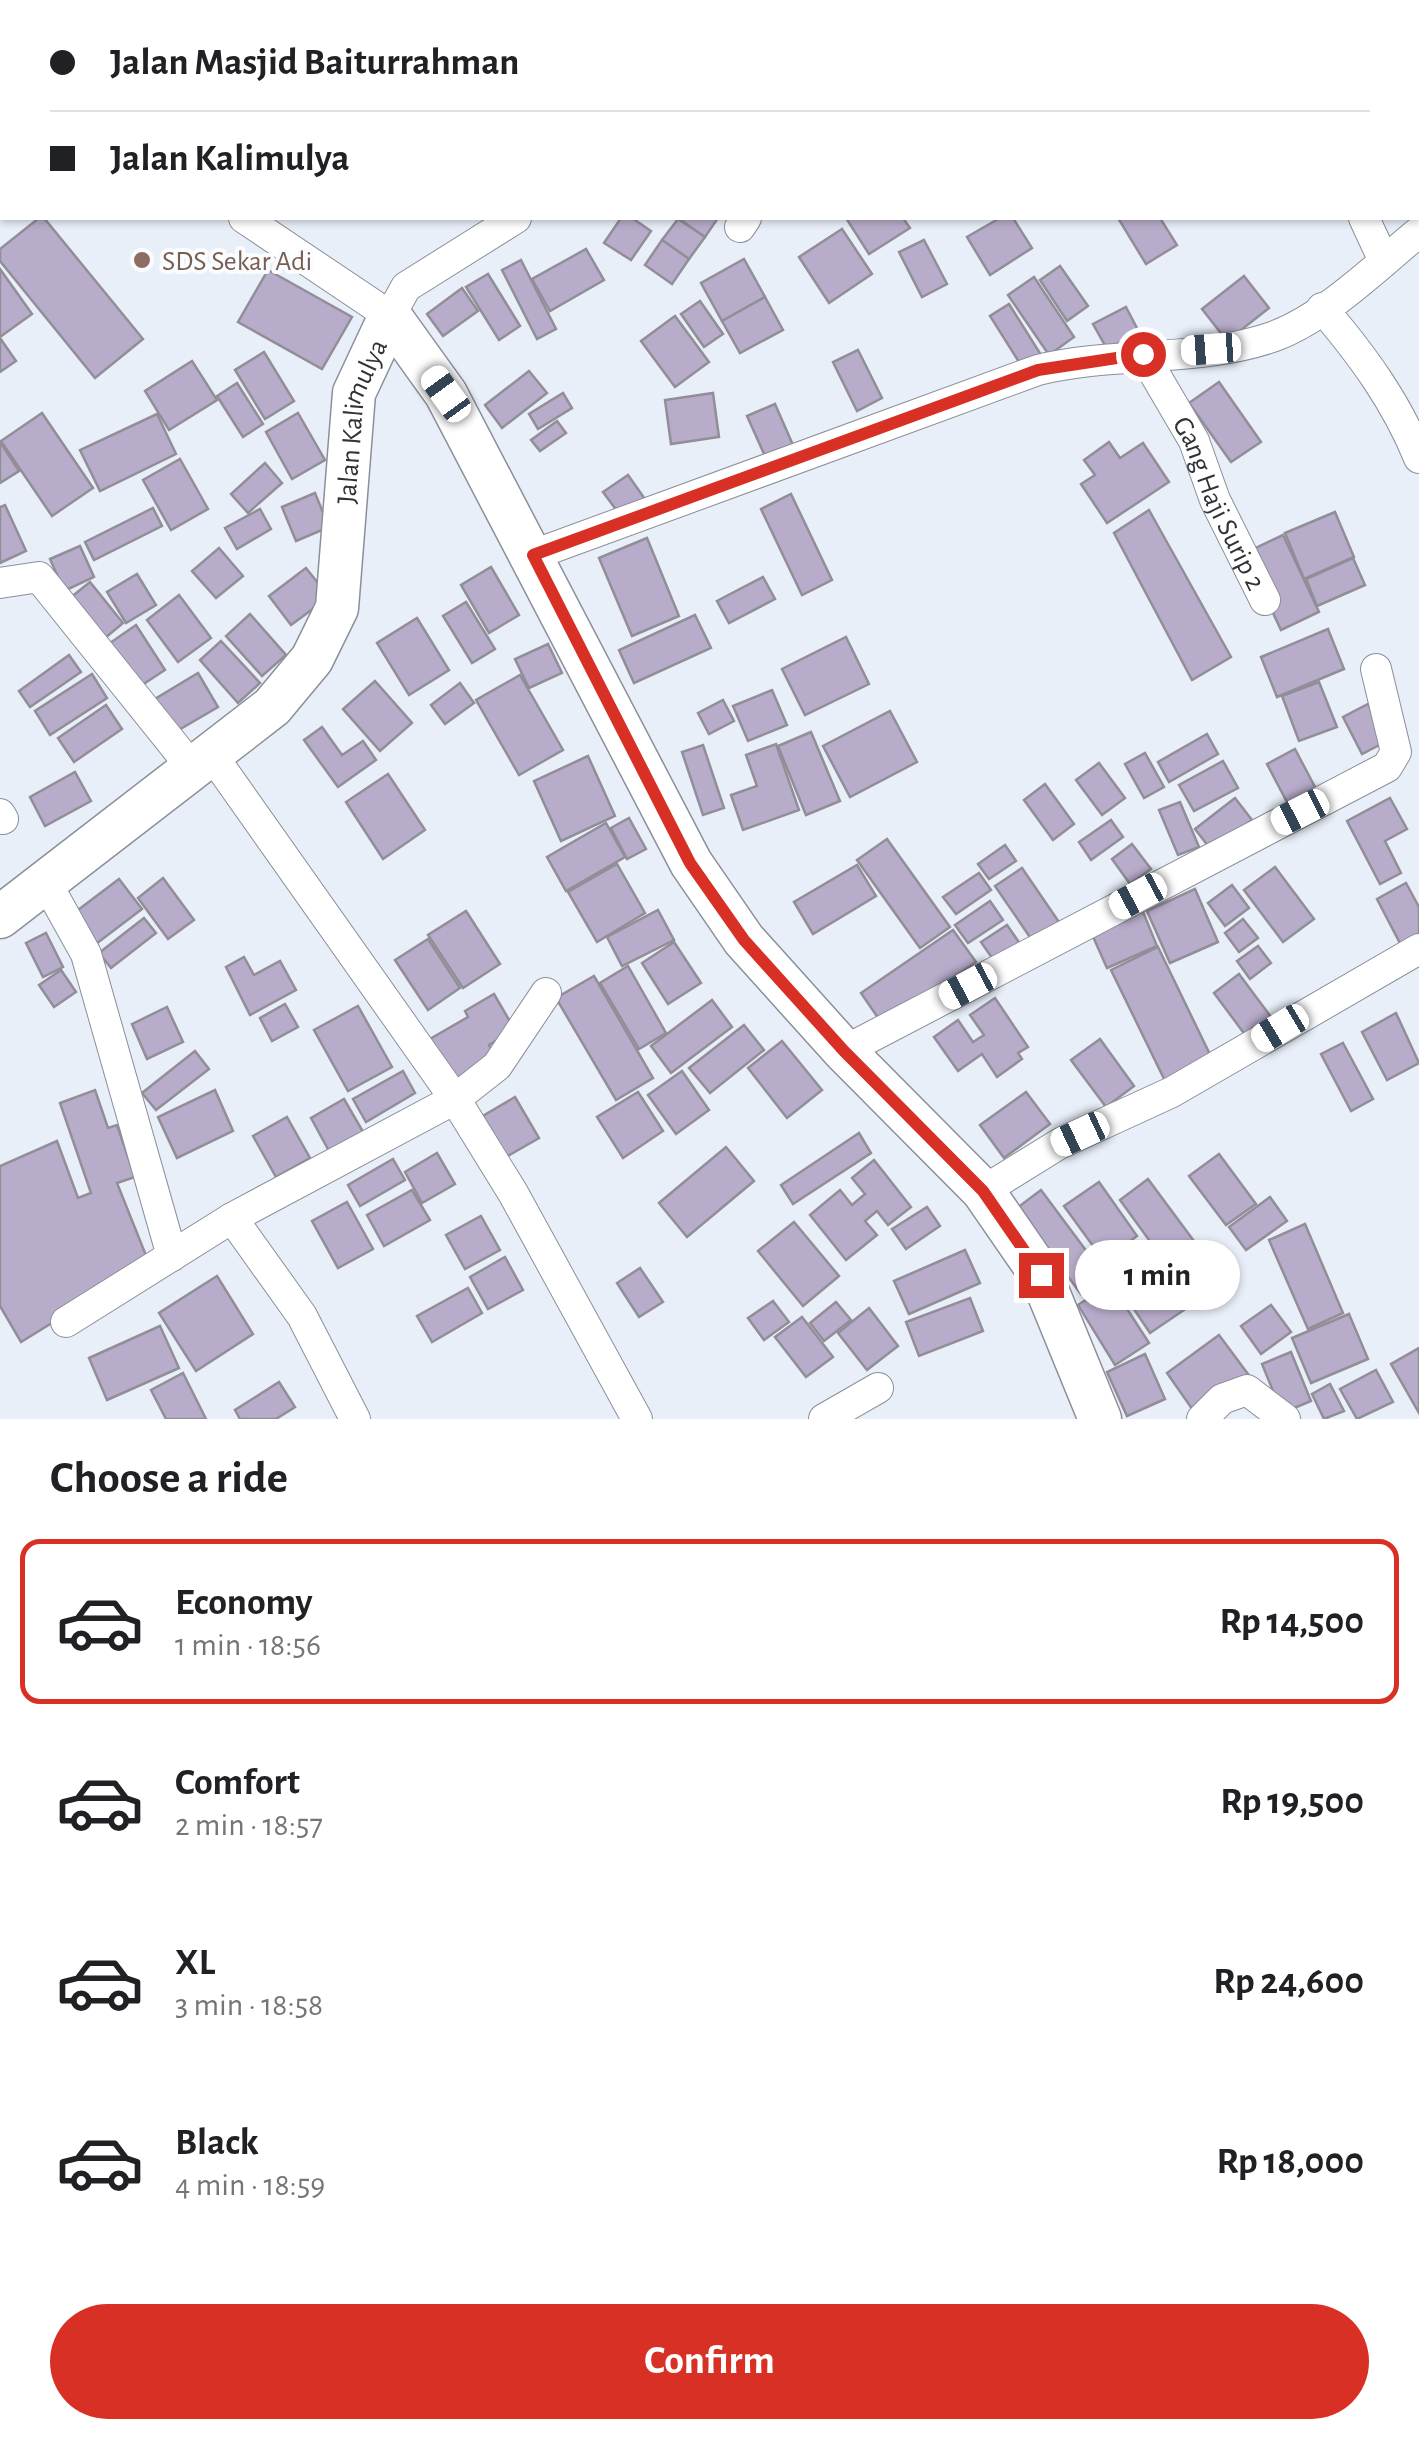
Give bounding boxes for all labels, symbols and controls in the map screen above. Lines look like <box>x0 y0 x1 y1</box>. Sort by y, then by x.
text: Jalan Masjid Baiturrahman <box>110 44 519 82</box>
text: Jalan Kalimulya <box>110 140 350 178</box>
place label: SDS Sekar Adi <box>162 248 312 276</box>
marker: SDS Sekar Adi <box>131 249 153 271</box>
route start <box>1121 332 1166 377</box>
car <box>1180 332 1242 366</box>
street label: Jalan Kalimulya <box>333 335 393 505</box>
car <box>416 361 476 427</box>
street label: Gang Haji Surip 2 <box>1167 412 1270 595</box>
car <box>1266 785 1334 839</box>
car <box>1104 869 1172 923</box>
car <box>934 959 1002 1013</box>
car <box>1247 1000 1313 1056</box>
car <box>1046 1108 1114 1160</box>
callout: 1 min <box>1076 1240 1241 1310</box>
route end <box>1019 1253 1064 1298</box>
text: 1 min <box>1124 1259 1191 1291</box>
text: Choose a ride <box>50 1456 288 1501</box>
icon: car <box>55 1577 145 1667</box>
text: Economy <box>175 1584 313 1622</box>
text: Rp 14,500 <box>1219 1603 1364 1641</box>
text: 1 min · 18:56 <box>175 1629 321 1661</box>
icon: car <box>55 1757 145 1847</box>
text: Comfort <box>175 1764 300 1802</box>
text: Rp 19,500 <box>1220 1783 1364 1821</box>
text: 2 min · 18:57 <box>175 1809 323 1841</box>
icon: car <box>55 1937 145 2027</box>
text: XL <box>175 1944 215 1982</box>
text: Rp 24,600 <box>1213 1963 1364 2001</box>
text: 3 min · 18:58 <box>175 1989 323 2021</box>
icon: car <box>55 2117 145 2207</box>
text: Black <box>175 2124 259 2162</box>
text: Rp 18,000 <box>1216 2143 1364 2181</box>
text: 4 min · 18:59 <box>175 2169 325 2201</box>
button: Confirm <box>50 2304 1369 2419</box>

